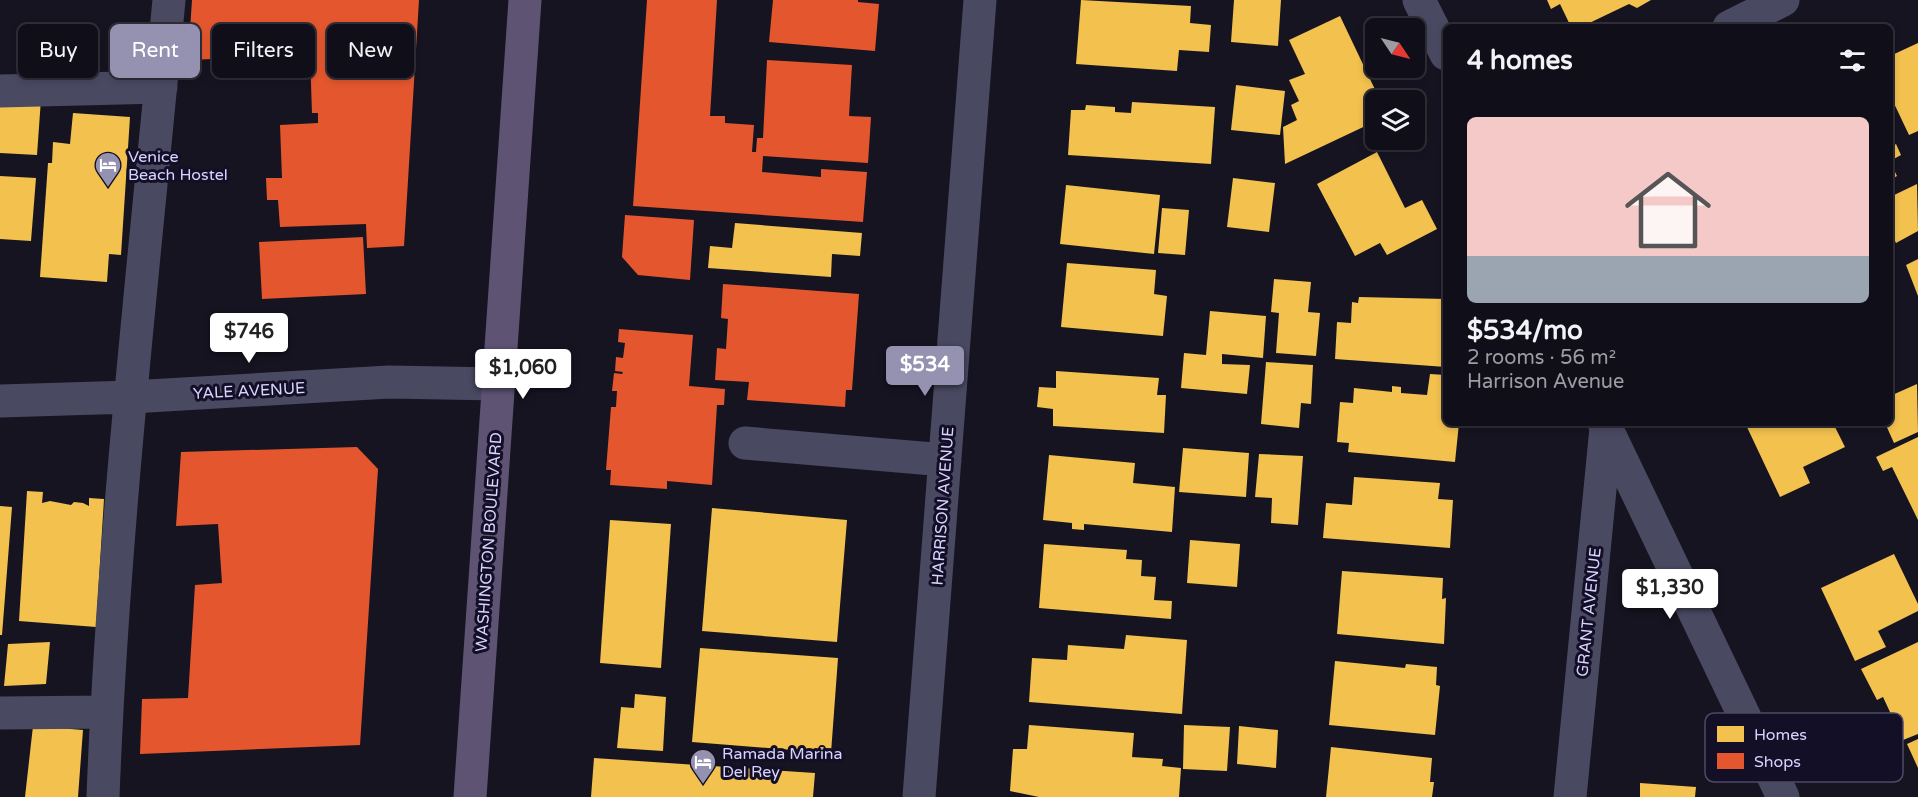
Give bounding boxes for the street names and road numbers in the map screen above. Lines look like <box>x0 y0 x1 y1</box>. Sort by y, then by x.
street label: YALE AVENUE <box>192 378 306 404</box>
street label: HARRISON AVENUE <box>927 426 959 586</box>
street label: WASHINGTON BOULEVARD <box>471 431 507 653</box>
street label: GRANT AVENUE <box>1572 546 1606 678</box>

